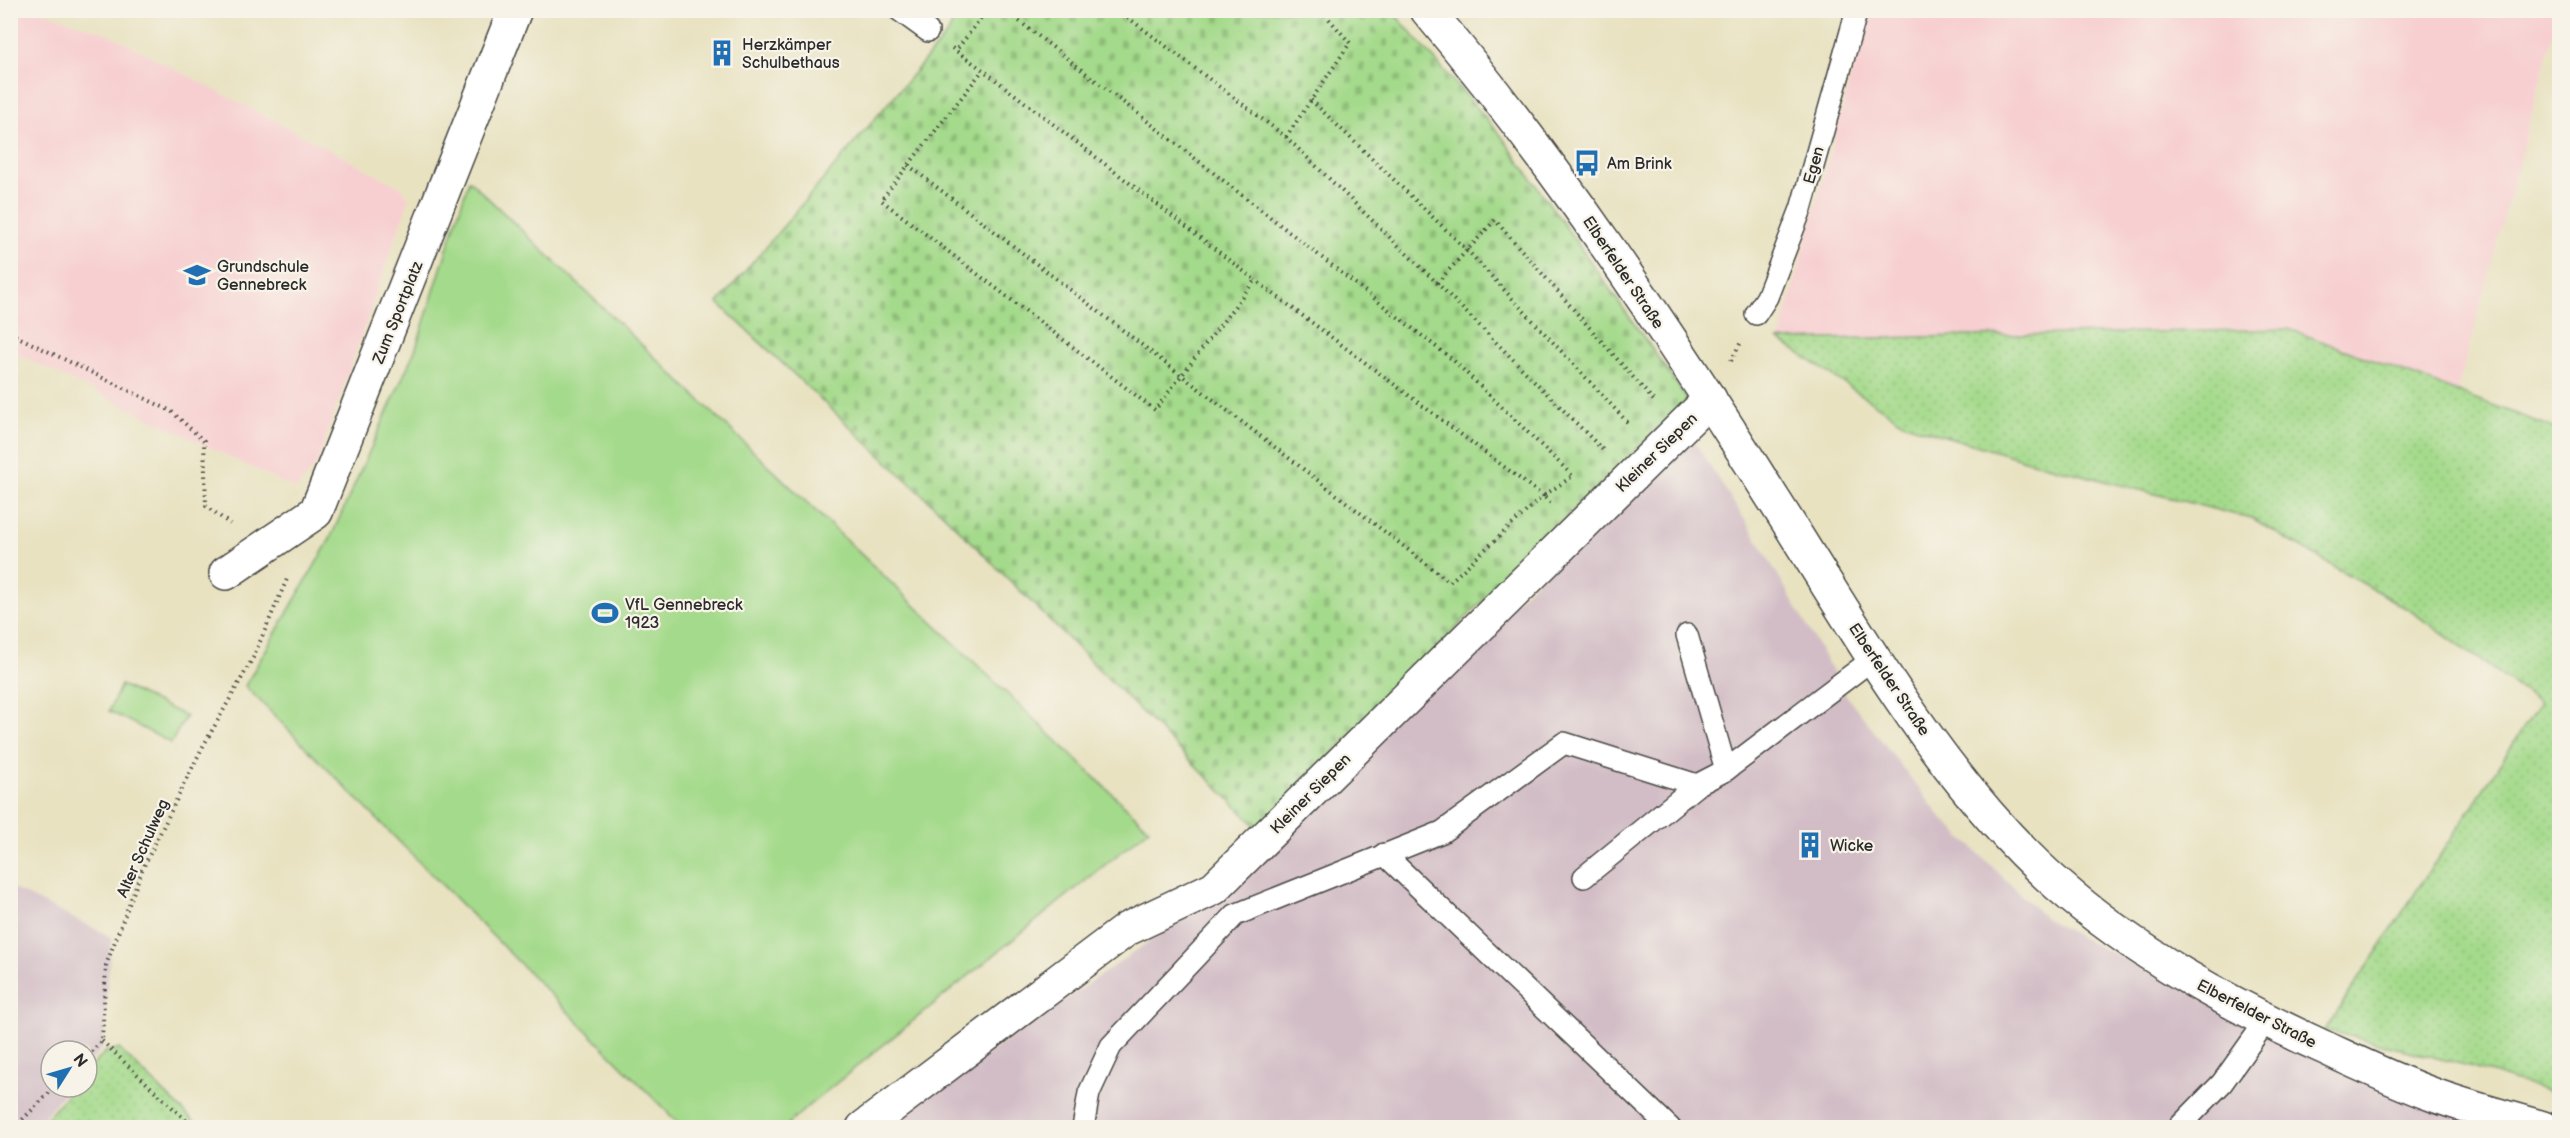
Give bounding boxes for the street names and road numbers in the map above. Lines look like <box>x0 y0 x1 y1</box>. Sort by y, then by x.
street label: Egen <box>1800 144 1829 186</box>
street label: Elberfelder Straße <box>1578 213 1668 333</box>
street label: Zum Sportplatz <box>369 258 428 368</box>
street label: Kleiner Siepen <box>1612 409 1702 497</box>
street label: Elberfelder Straße <box>1844 620 1934 740</box>
street label: Kleiner Siepen <box>1267 750 1355 838</box>
street label: Alter Schulweg <box>113 796 174 901</box>
street label: Elberfelder Straße <box>2193 976 2320 1053</box>

